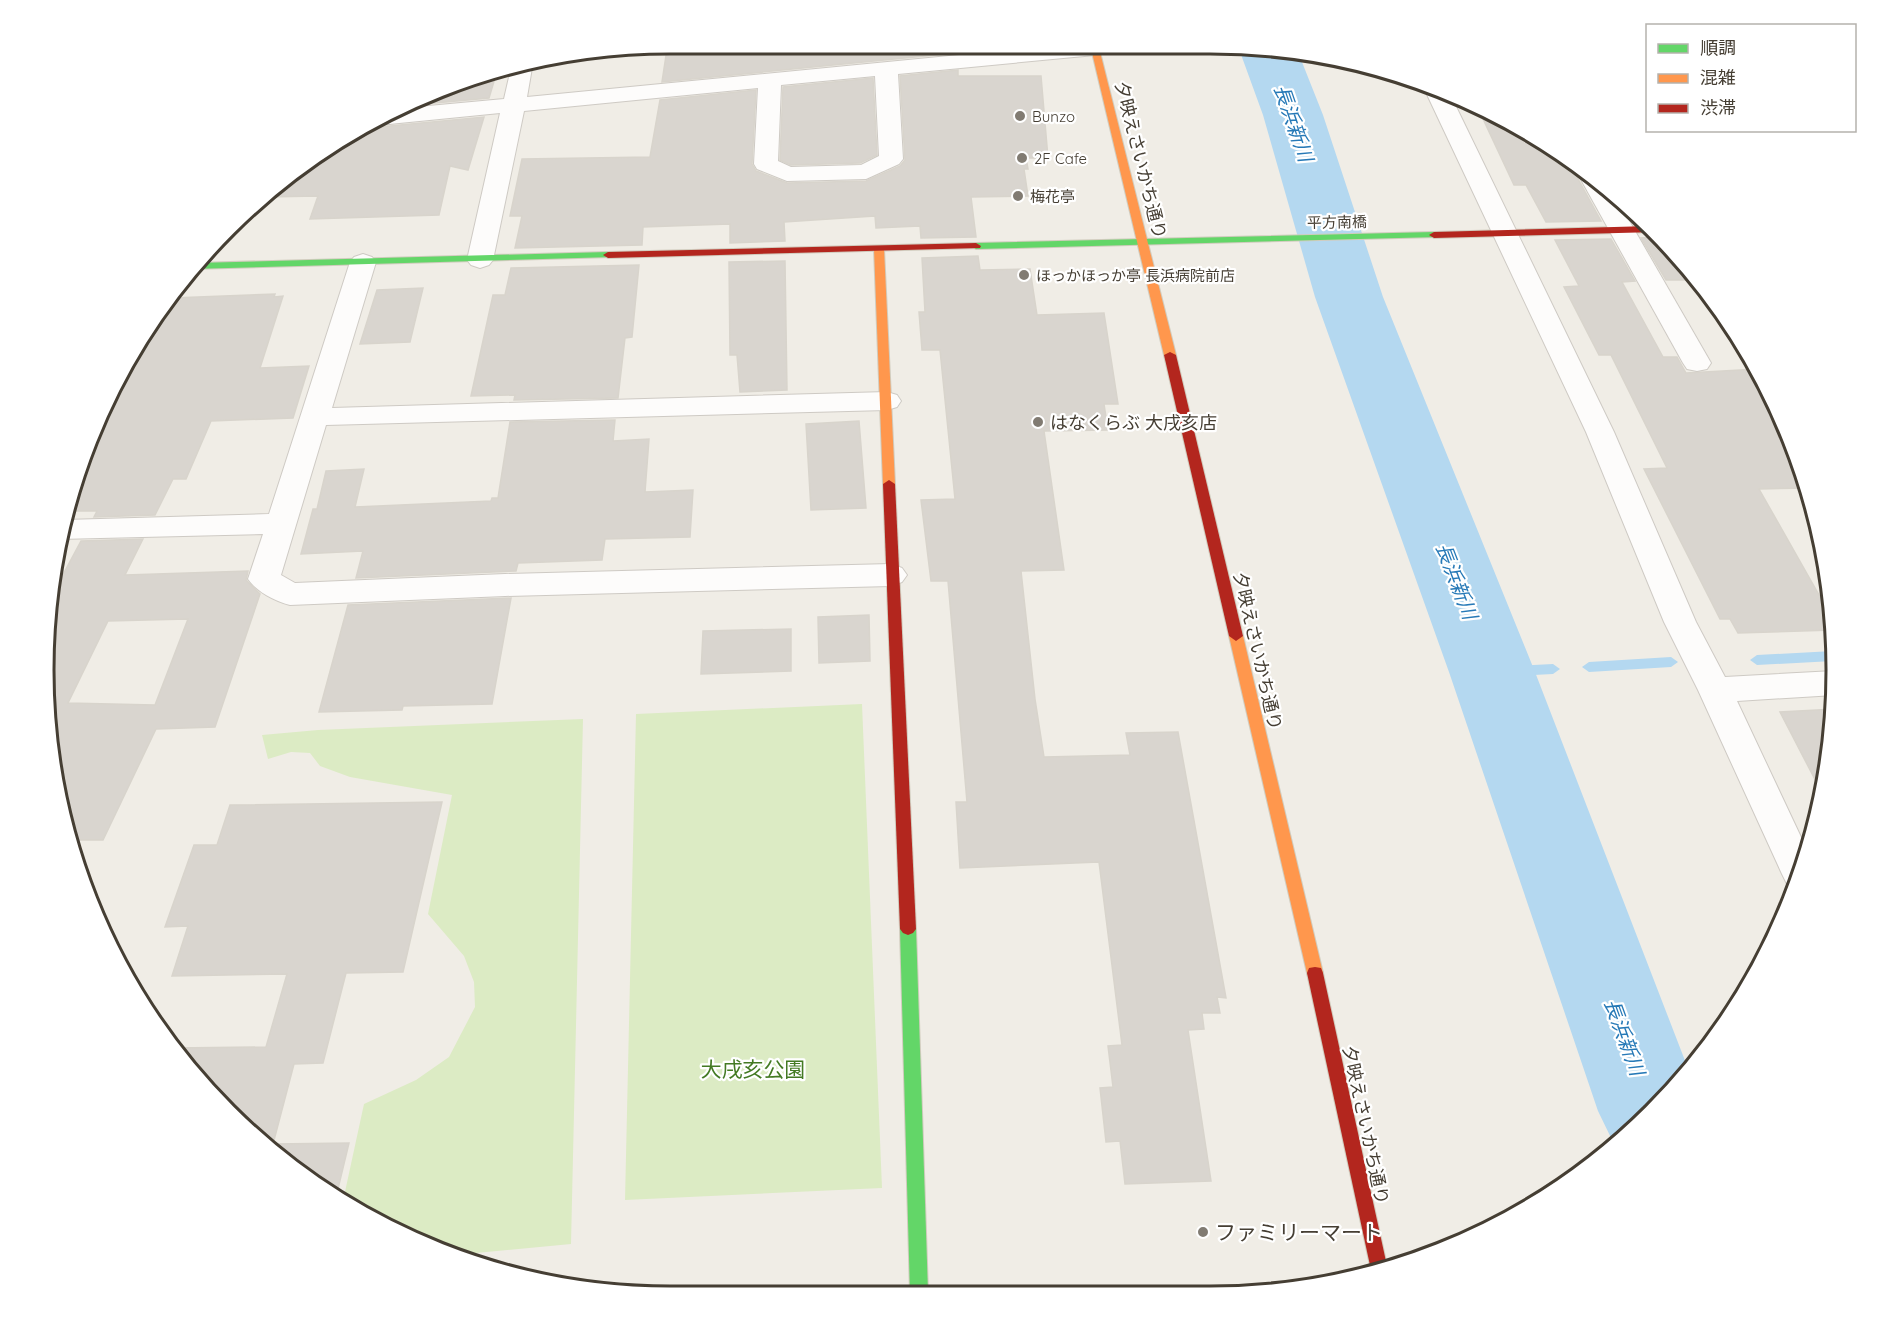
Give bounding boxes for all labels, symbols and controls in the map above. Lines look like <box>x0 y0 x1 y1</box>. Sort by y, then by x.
legend <box>1646 24 1856 132</box>
text: 順調 <box>1700 36 1736 59</box>
text: 混雑 <box>1700 66 1736 89</box>
street label: 夕映えさいかち通り <box>1110 79 1172 241</box>
water label: 長浜新川 <box>1269 81 1319 167</box>
text: 渋滞 <box>1700 96 1736 119</box>
place label: Bunzo <box>1032 107 1075 126</box>
marker: Bunzo <box>1013 109 1027 123</box>
place label: 2F Cafe <box>1034 149 1087 168</box>
marker: 2F Cafe <box>1015 151 1029 165</box>
place label: 梅花亭 <box>1030 187 1075 206</box>
marker: 梅花亭 <box>1011 189 1025 203</box>
street label: 平方南橋 <box>1307 212 1367 232</box>
place label: ほっかほっか亭 長浜病院前店 <box>1036 266 1235 285</box>
marker: ほっかほっか亭 長浜病院前店 <box>1017 268 1031 282</box>
place label: はなくらぶ 大戌亥店 <box>1050 411 1217 434</box>
marker: はなくらぶ 大戌亥店 <box>1031 415 1045 429</box>
water label: 長浜新川 <box>1431 539 1484 625</box>
street label: 夕映えさいかち通り <box>1229 569 1287 733</box>
water label: 長浜新川 <box>1600 995 1651 1081</box>
street label: 夕映えさいかち通り <box>1338 1043 1394 1207</box>
park label: 大戌亥公園 <box>701 1056 806 1082</box>
place label: ファミリーマート <box>1215 1219 1383 1245</box>
marker: ファミリーマート <box>1196 1225 1210 1239</box>

